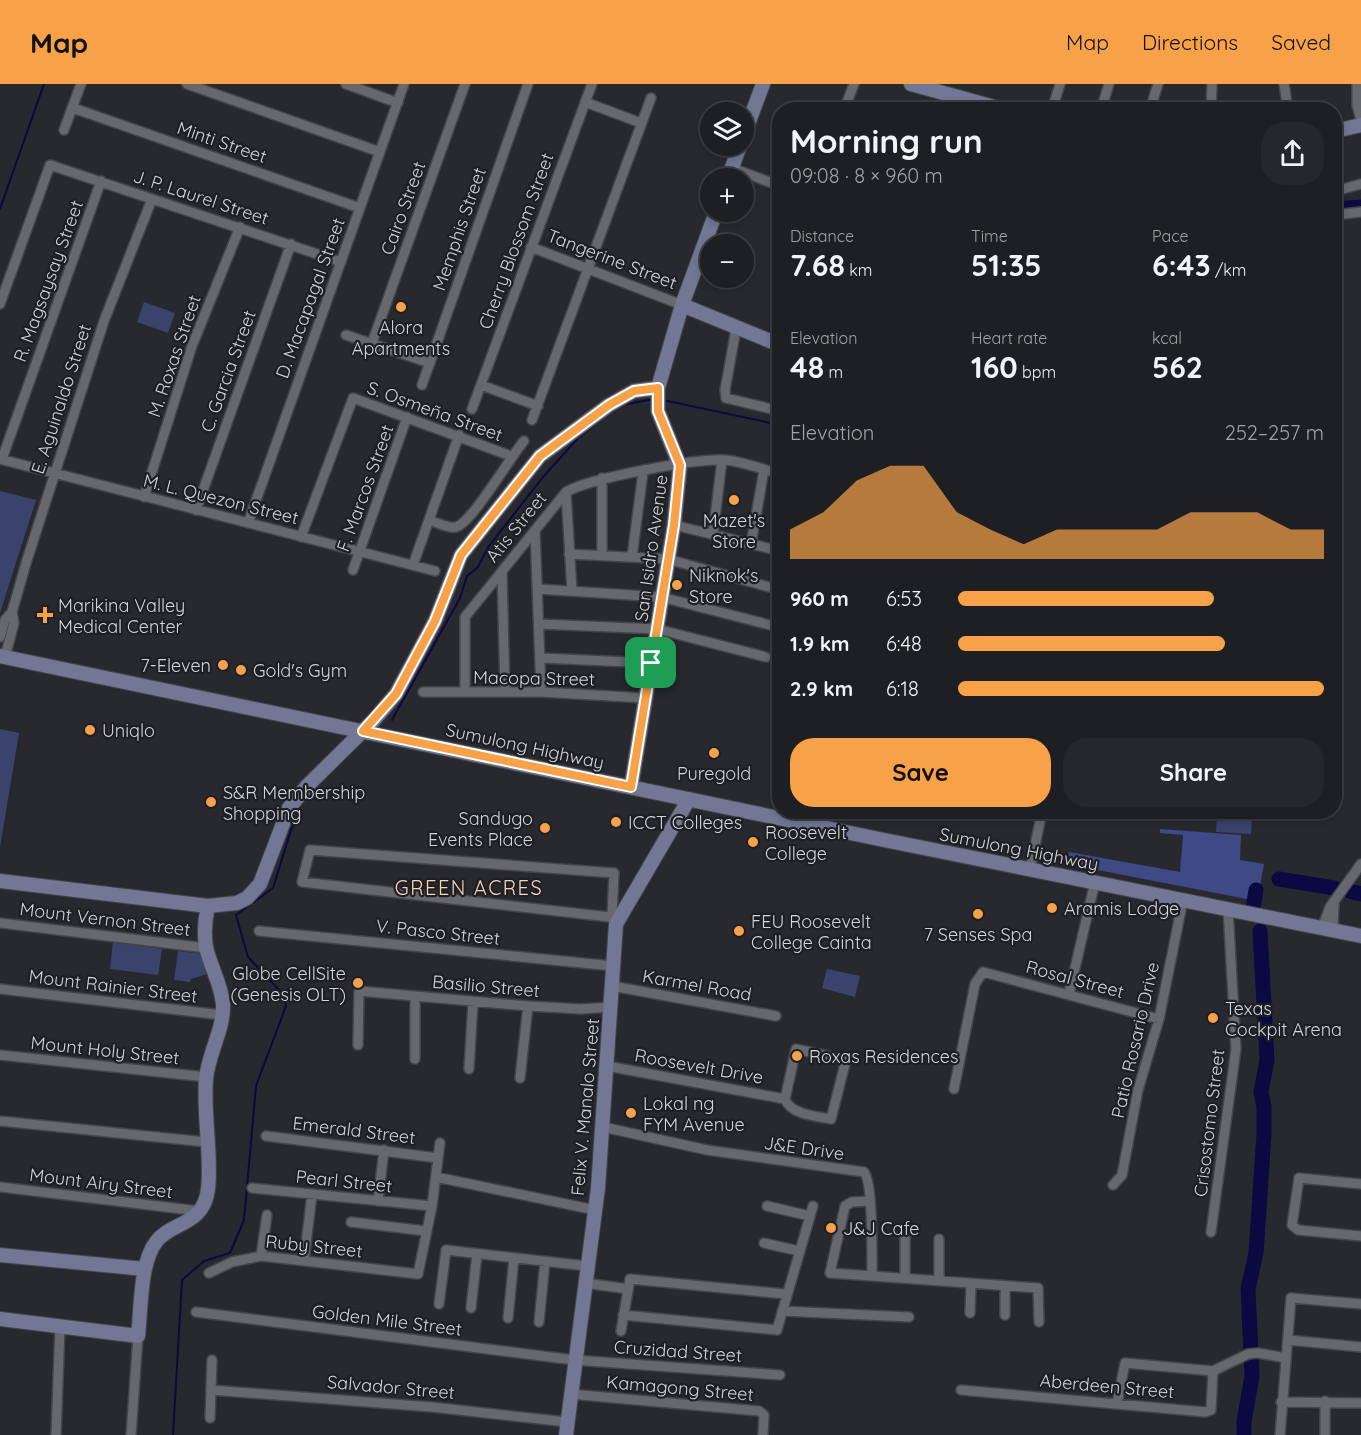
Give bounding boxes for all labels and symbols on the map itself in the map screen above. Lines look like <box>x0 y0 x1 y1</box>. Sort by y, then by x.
street label: Minti Street <box>174 116 270 168</box>
street label: Cherry Blossom Street <box>473 150 559 332</box>
street label: Cairo Street <box>375 158 431 258</box>
street label: J. P. Laurel Street <box>130 164 272 230</box>
street label: Memphis Street <box>427 164 491 294</box>
street label: R. Magsaysay Street <box>8 197 88 365</box>
street label: D. Macapagal Street <box>270 215 350 381</box>
street label: Tangerine Street <box>544 224 680 294</box>
street label: M. Roxas Street <box>142 292 206 420</box>
marker: Alora Apartments <box>394 300 408 314</box>
street label: C. Garcia Street <box>195 307 261 435</box>
place label: Alora Apartments <box>352 316 450 360</box>
street label: E. Aguinaldo Street <box>26 321 96 477</box>
street label: S. Osmeña Street <box>364 376 506 446</box>
street label: F. Marcos Street <box>331 421 399 555</box>
street label: M. L. Quezon Street <box>141 469 301 529</box>
street label: San Isidro Avenue <box>629 473 673 623</box>
street label: Atis Street <box>481 487 551 567</box>
marker: Mazet's Store <box>727 493 741 507</box>
place label: Mazet's Store <box>703 509 765 553</box>
place label: Niknok's Store <box>689 564 758 608</box>
marker: Niknok's Store <box>670 578 684 592</box>
place label: Marikina Valley Medical Center <box>58 594 185 638</box>
marker: Marikina Valley Medical Center <box>36 606 54 624</box>
pin <box>625 637 676 688</box>
place label: 7-Eleven <box>140 654 211 677</box>
marker: 7-Eleven <box>216 658 230 672</box>
place label: Gold's Gym <box>253 659 347 682</box>
marker: Gold's Gym <box>234 663 248 677</box>
street label: Macopa Street <box>473 665 595 691</box>
street label: Sumulong Highway <box>444 718 606 774</box>
place label: Uniqlo <box>102 719 155 742</box>
marker: Uniqlo <box>83 723 97 737</box>
marker: Puregold <box>707 746 721 760</box>
place label: Puregold <box>677 762 751 785</box>
place label: S&R Membership Shopping <box>223 781 365 825</box>
marker: S&R Membership Shopping <box>204 795 218 809</box>
place label: Sandugo Events Place <box>428 807 533 851</box>
place label: ICCT Colleges <box>628 811 742 834</box>
marker: ICCT Colleges <box>609 815 623 829</box>
marker: Sandugo Events Place <box>538 821 552 835</box>
place label: Roosevelt College <box>765 821 847 865</box>
street label: Sumulong Highway <box>938 822 1100 876</box>
marker: Roosevelt College <box>746 835 760 849</box>
district label: GREEN ACRES <box>395 875 543 900</box>
street label: Mount Vernon Street <box>18 897 192 941</box>
place label: Aramis Lodge <box>1064 897 1179 920</box>
marker: Aramis Lodge <box>1045 901 1059 915</box>
marker: 7 Senses Spa <box>971 907 985 921</box>
place label: FEU Roosevelt College Cainta <box>751 910 872 954</box>
street label: V. Pasco Street <box>375 914 501 950</box>
place label: 7 Senses Spa <box>924 923 1032 946</box>
marker: FEU Roosevelt College Cainta <box>732 924 746 938</box>
street label: Rosal Street <box>1023 955 1127 1003</box>
street label: Patio Rosario Drive <box>1106 960 1164 1120</box>
place label: Globe CellSite (Genesis OLT) <box>230 962 346 1006</box>
street label: Mount Rainier Street <box>27 964 199 1008</box>
street label: Karmel Road <box>641 964 753 1006</box>
street label: Basilio Street <box>431 970 541 1002</box>
marker: Globe CellSite (Genesis OLT) <box>351 976 365 990</box>
place label: Texas Cockpit Arena <box>1225 997 1342 1041</box>
marker: Texas Cockpit Arena <box>1206 1011 1220 1025</box>
street label: Felix V. Manalo Street <box>566 1017 604 1197</box>
street label: Mount Holy Street <box>29 1031 181 1069</box>
street label: Roosevelt Drive <box>633 1043 765 1089</box>
place label: Roxas Residences <box>809 1045 958 1068</box>
street label: Crisostomo Street <box>1189 1048 1229 1198</box>
marker: Roxas Residences <box>790 1049 804 1063</box>
place label: Lokal ng FYM Avenue <box>643 1092 745 1136</box>
marker: Lokal ng FYM Avenue <box>624 1106 638 1120</box>
street label: Emerald Street <box>291 1111 417 1149</box>
street label: J&E Drive <box>762 1131 846 1165</box>
street label: Mount Airy Street <box>28 1163 174 1203</box>
street label: Pearl Street <box>295 1164 393 1198</box>
place label: J&J Cafe <box>843 1217 919 1240</box>
marker: J&J Cafe <box>824 1221 838 1235</box>
street label: Ruby Street <box>264 1229 364 1263</box>
street label: Golden Mile Street <box>311 1299 463 1341</box>
street label: Cruzidad Street <box>613 1335 743 1367</box>
street label: Aberdeen Street <box>1039 1369 1175 1403</box>
street label: Salvador Street <box>326 1370 456 1404</box>
street label: Kamagong Street <box>605 1370 755 1406</box>

